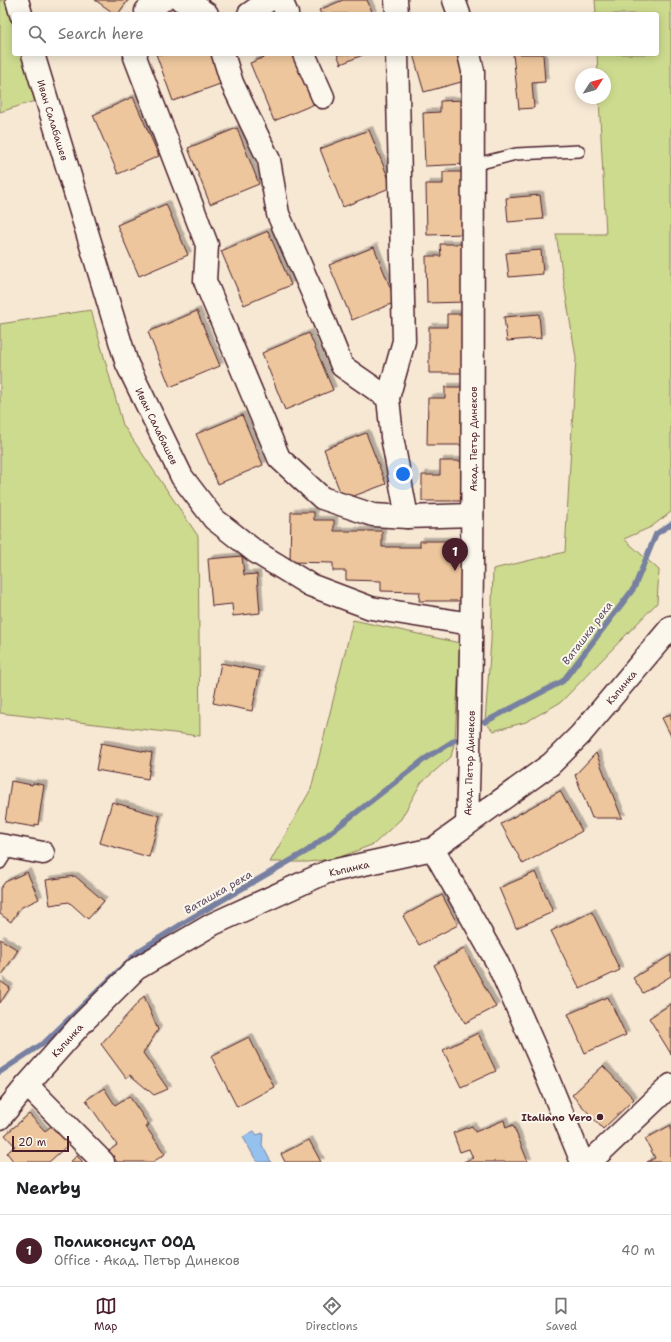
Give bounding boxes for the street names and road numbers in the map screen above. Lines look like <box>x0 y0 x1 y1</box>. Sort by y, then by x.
street label: Иван Салабашев <box>34 78 71 162</box>
street label: Иван Салабашев <box>132 386 181 467</box>
street label: Акад. Петър Динеков <box>467 386 480 492</box>
street label: Къпинка <box>603 667 640 707</box>
street label: Акад. Петър Динеков <box>461 710 478 816</box>
street label: Къпинка <box>328 857 371 879</box>
street label: Къпинка <box>49 1020 86 1060</box>

